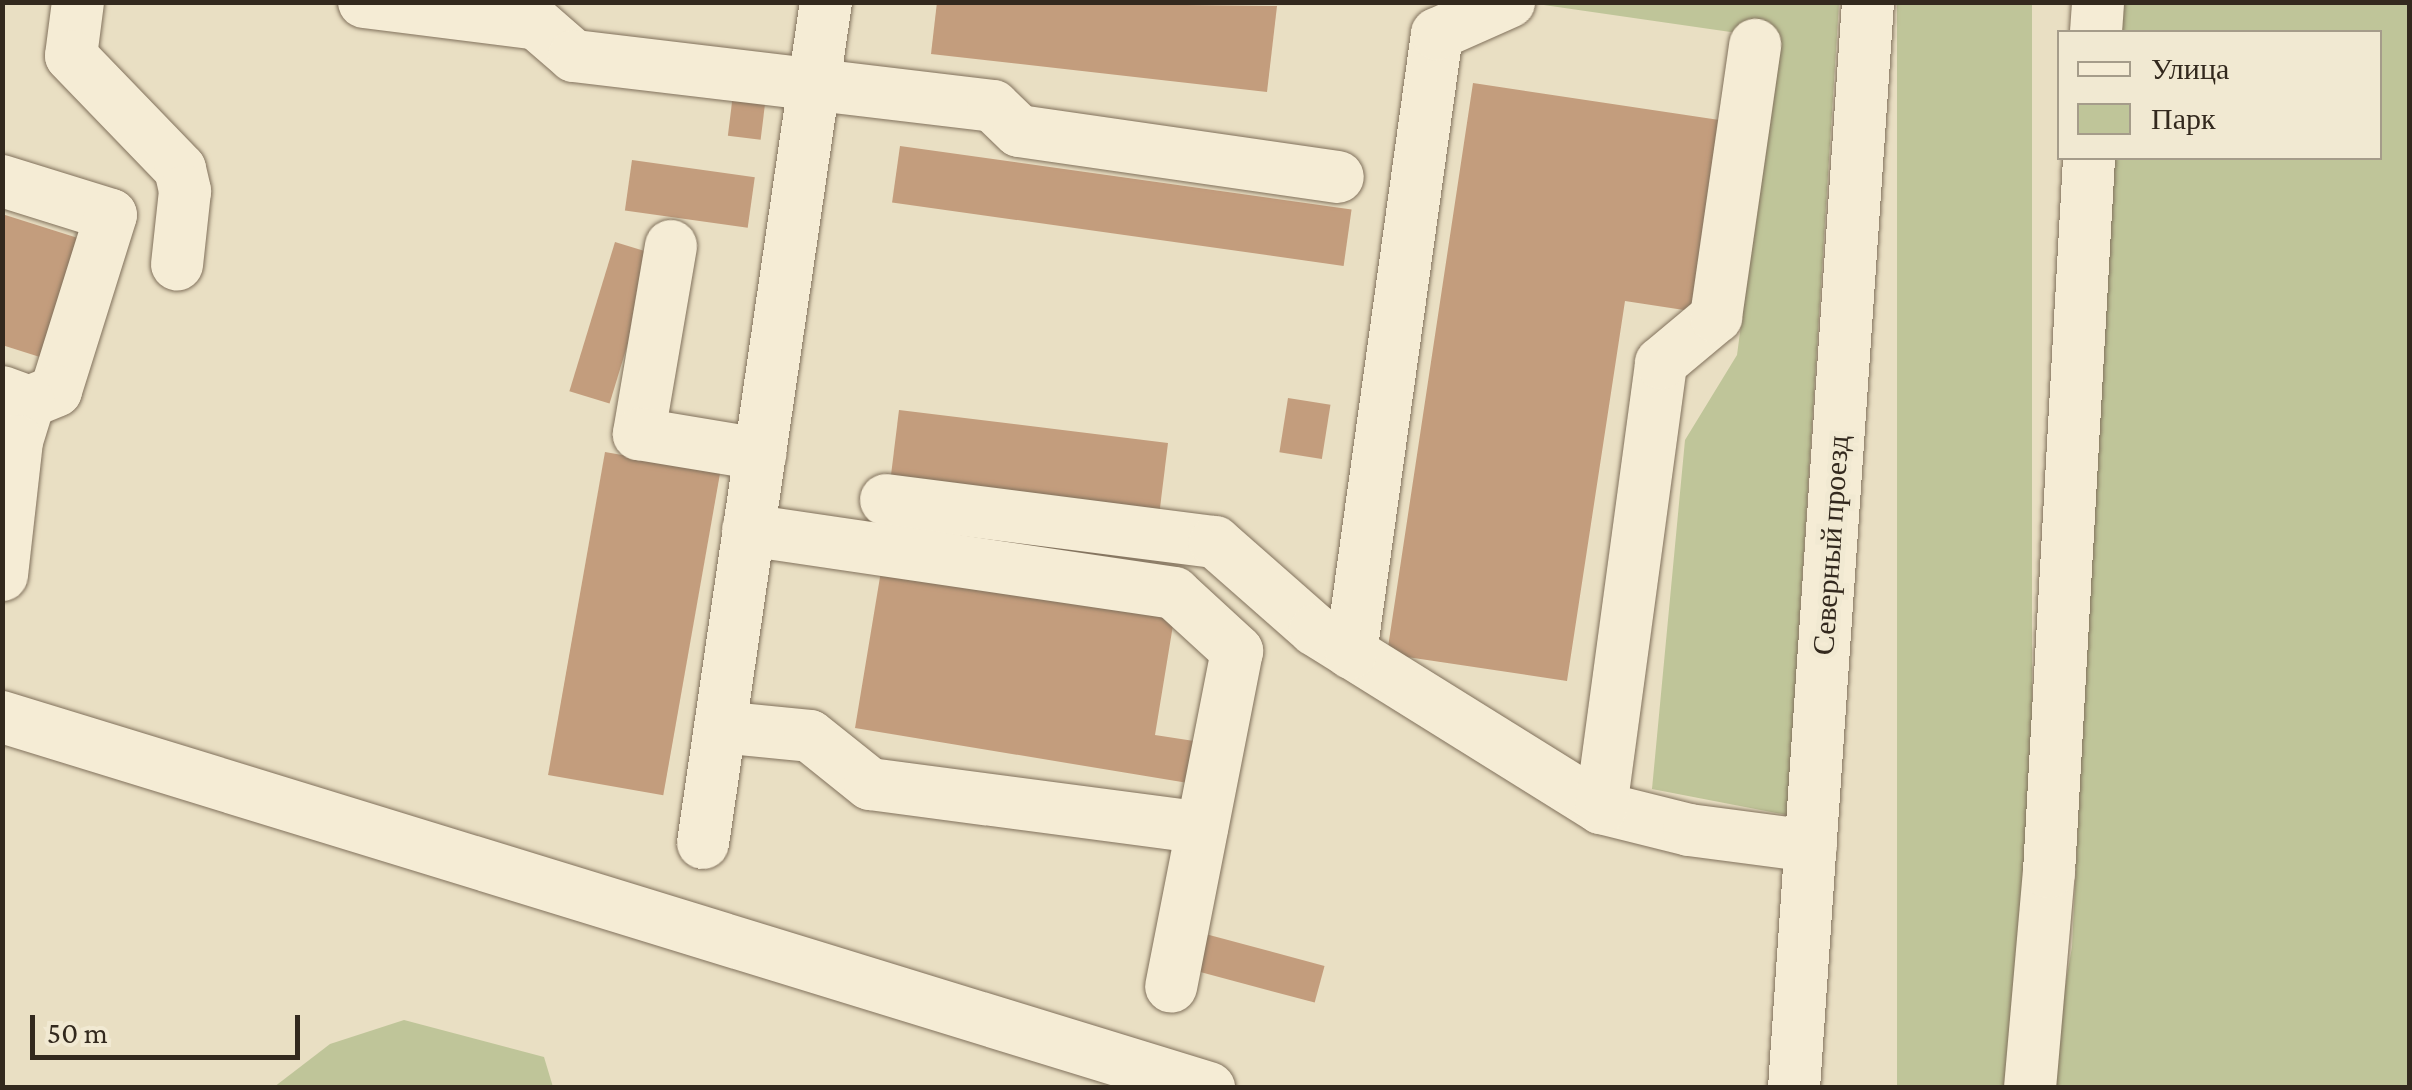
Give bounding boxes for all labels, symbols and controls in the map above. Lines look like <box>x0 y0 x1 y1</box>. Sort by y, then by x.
legend <box>2057 30 2382 160</box>
text: Улица <box>2151 52 2229 85</box>
text: Парк <box>2151 102 2216 135</box>
street label: Северный проезд <box>1805 434 1857 656</box>
scale bar <box>35 995 305 1057</box>
text: 50 m <box>47 1016 108 1049</box>

